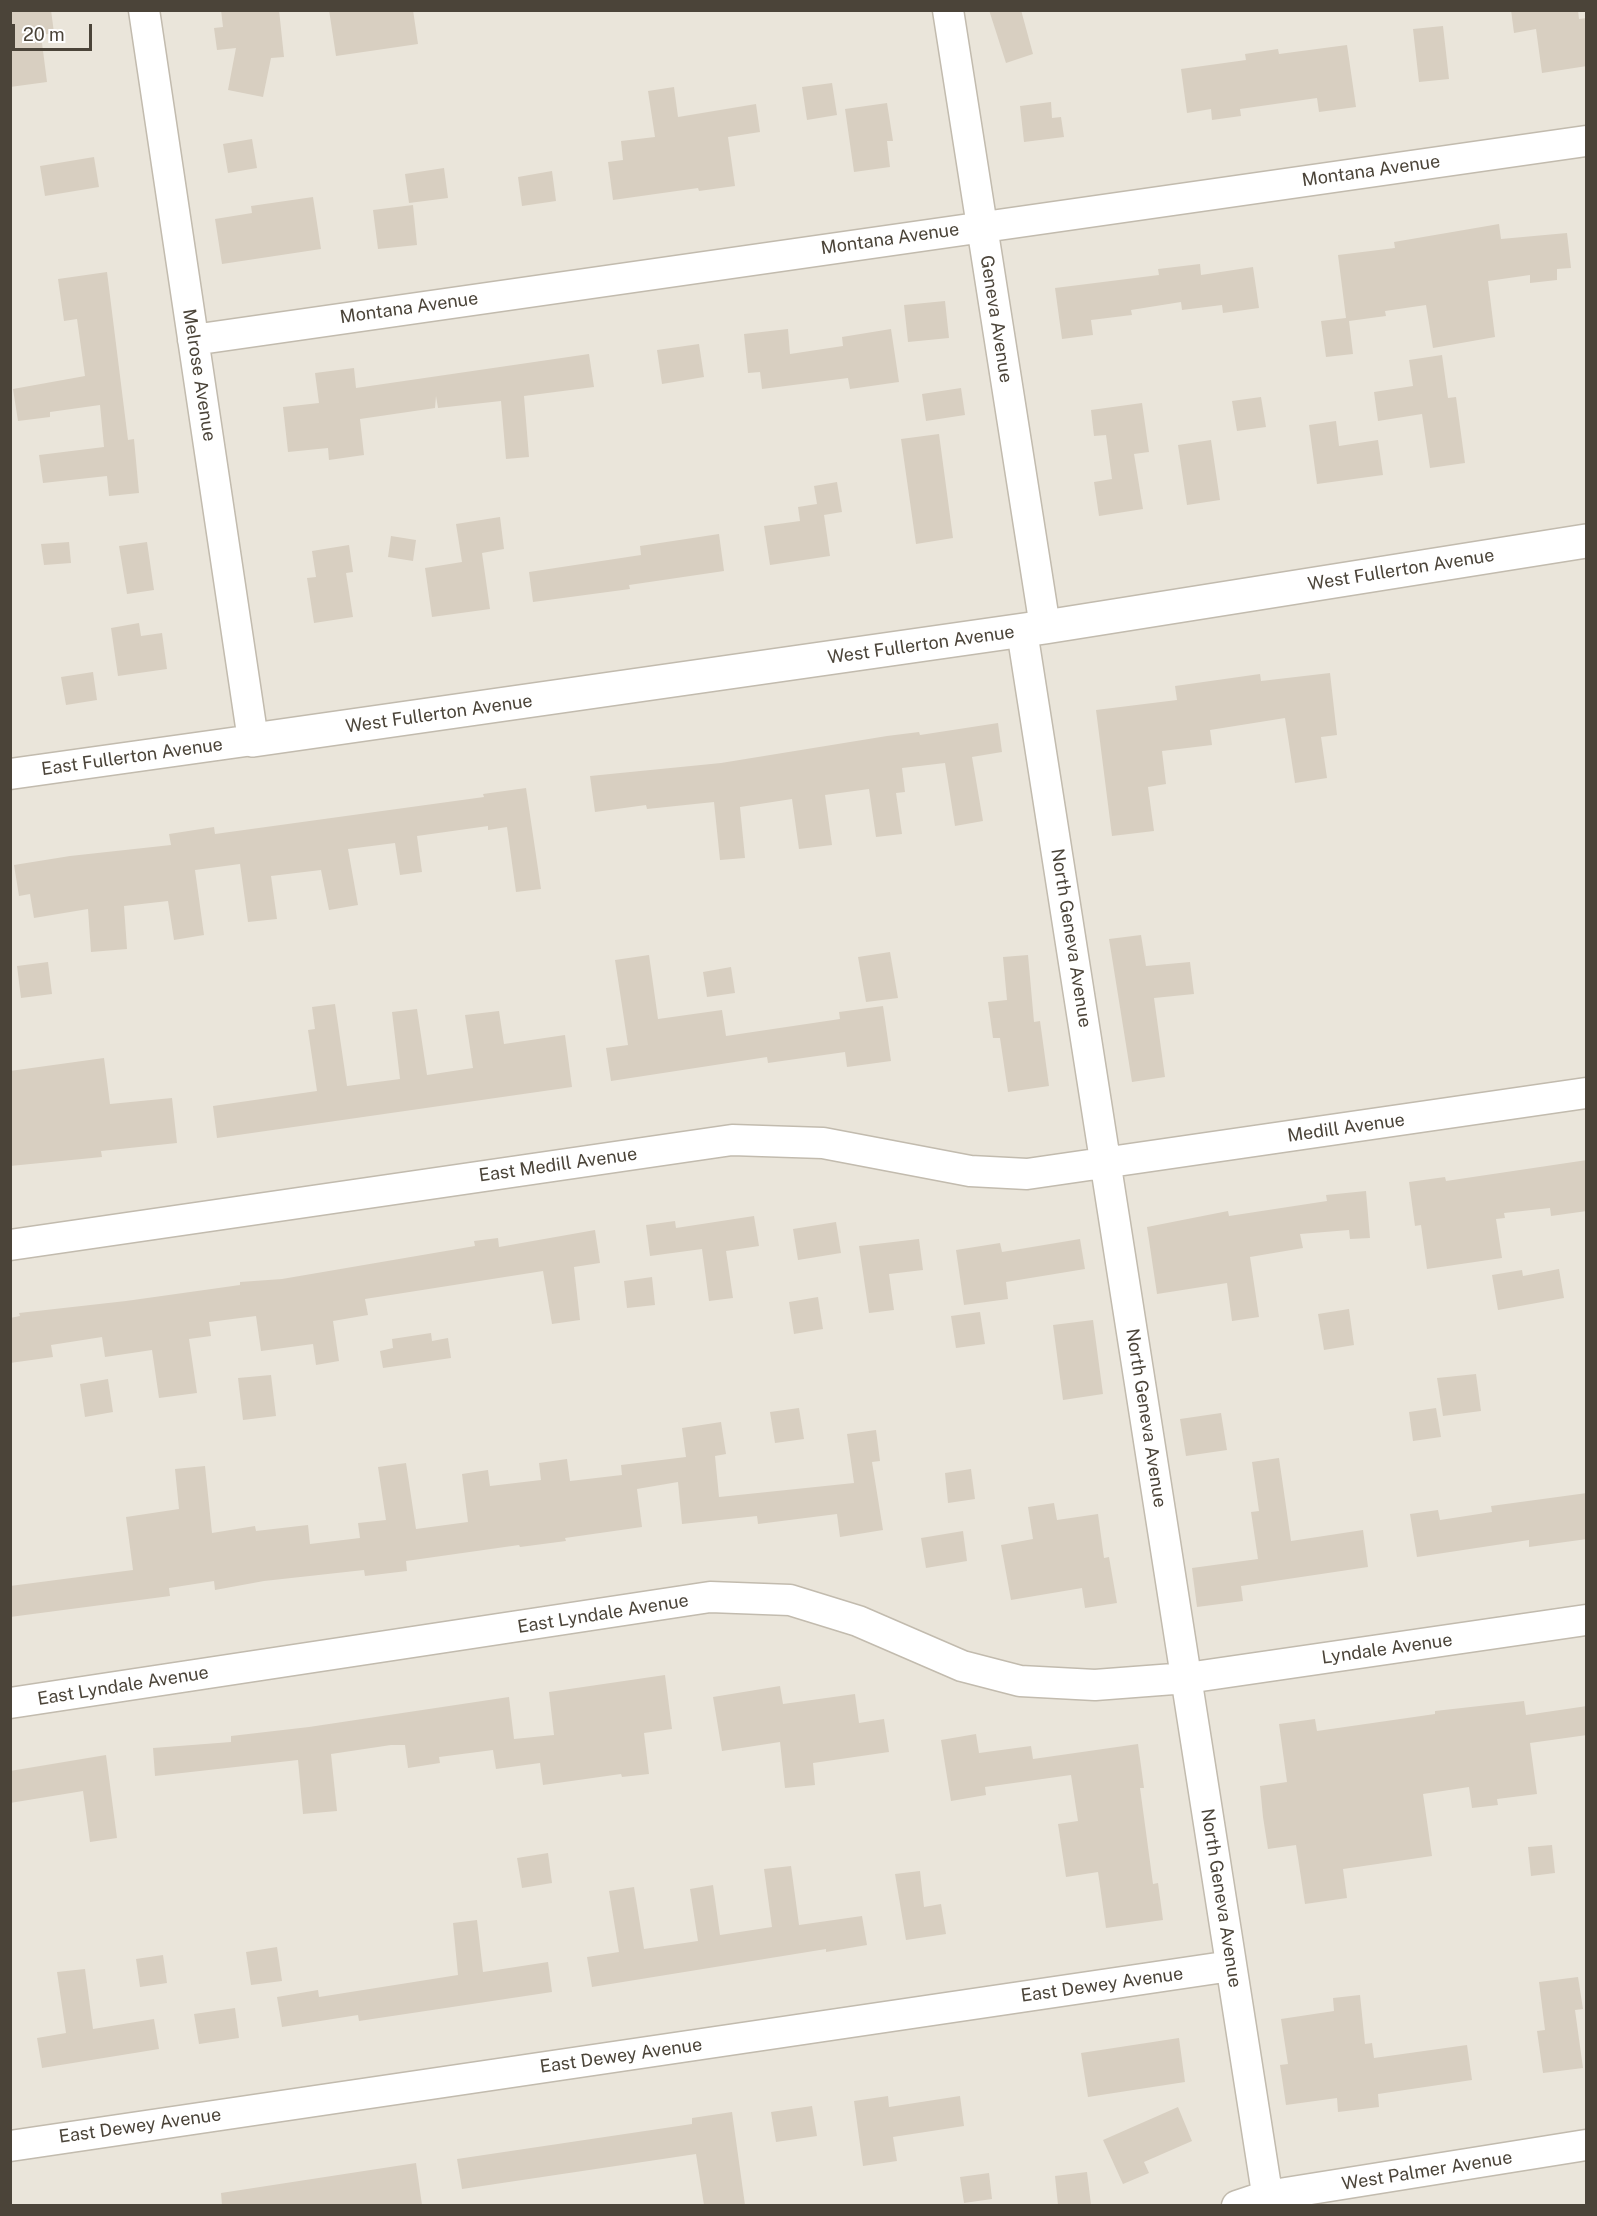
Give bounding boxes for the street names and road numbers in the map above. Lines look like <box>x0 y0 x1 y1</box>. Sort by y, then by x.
street label: Montana Avenue <box>1300 151 1442 191</box>
street label: Montana Avenue <box>819 219 961 259</box>
street label: Geneva Avenue <box>975 254 1017 384</box>
street label: Montana Avenue <box>338 288 480 328</box>
street label: Melrose Avenue <box>178 307 220 443</box>
street label: West Fullerton Avenue <box>1306 545 1496 595</box>
street label: West Fullerton Avenue <box>826 621 1016 669</box>
street label: West Fullerton Avenue <box>344 690 534 738</box>
street label: East Fullerton Avenue <box>40 734 224 780</box>
street label: North Geneva Avenue <box>1046 847 1096 1029</box>
street label: Medill Avenue <box>1286 1109 1406 1147</box>
street label: East Medill Avenue <box>478 1143 638 1187</box>
street label: North Geneva Avenue <box>1121 1327 1171 1509</box>
street label: East Lyndale Avenue <box>516 1590 690 1638</box>
street label: Lyndale Avenue <box>1320 1629 1454 1669</box>
street label: East Lyndale Avenue <box>36 1662 210 1710</box>
street label: North Geneva Avenue <box>1196 1807 1246 1989</box>
street label: East Dewey Avenue <box>1020 1963 1184 2007</box>
street label: East Dewey Avenue <box>539 2034 703 2078</box>
street label: East Dewey Avenue <box>58 2104 222 2148</box>
street label: West Palmer Avenue <box>1340 2147 1514 2195</box>

